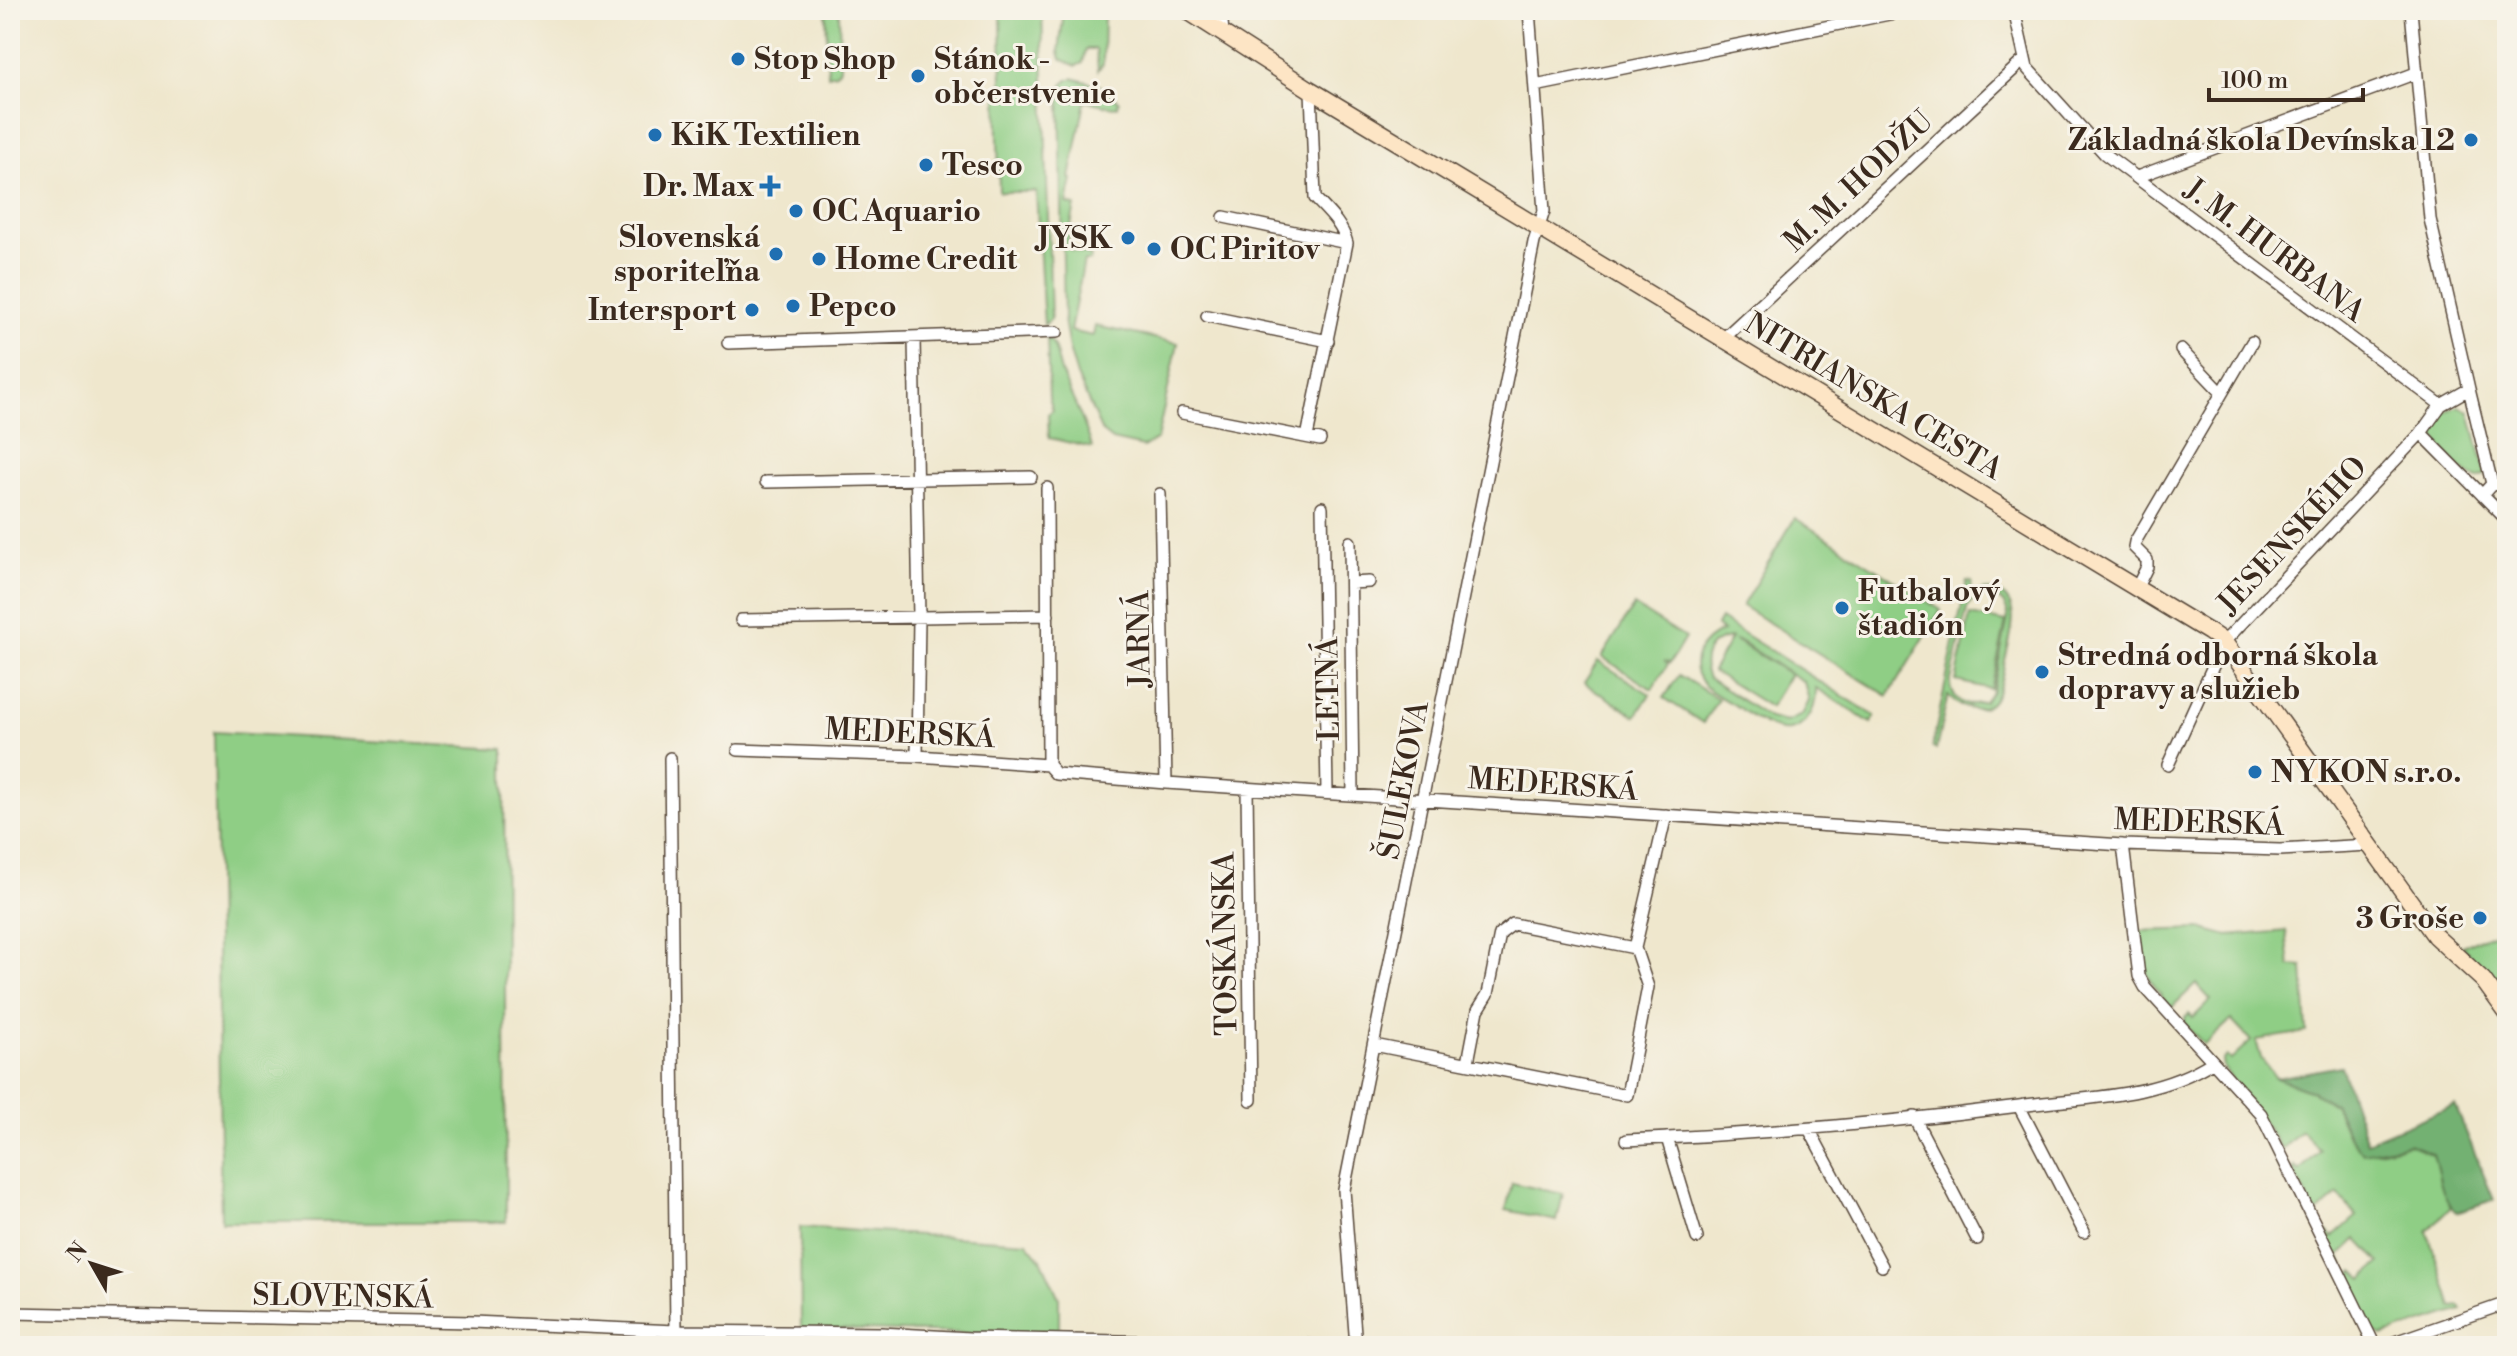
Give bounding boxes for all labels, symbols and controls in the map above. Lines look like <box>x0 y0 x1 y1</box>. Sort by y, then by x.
place label: Stop Shop <box>754 41 896 79</box>
place label: Stánok - občerstvenie <box>934 41 1116 113</box>
marker: Stop Shop <box>729 50 747 68</box>
scale bar <box>2209 52 2363 102</box>
text: 100 m <box>2221 66 2288 96</box>
marker: Stánok - občerstvenie <box>909 67 927 85</box>
street label: M. M. HODŽU <box>1775 101 1941 261</box>
place label: KiK Textilien <box>671 117 861 155</box>
place label: Základná škola Devínska 12 <box>2068 122 2455 160</box>
marker: KiK Textilien <box>646 126 664 144</box>
marker: Základná škola Devínska 12 <box>2462 131 2480 149</box>
place label: Tesco <box>942 147 1023 185</box>
marker: Tesco <box>917 156 935 174</box>
place label: Dr. Max <box>643 168 755 206</box>
street label: J. M. HURBANA <box>2176 170 2373 332</box>
marker: Dr. Max <box>761 177 779 195</box>
place label: OC Aquario <box>812 193 981 231</box>
marker: OC Aquario <box>787 202 805 220</box>
place label: Slovenská sporiteľňa <box>614 219 761 291</box>
place label: JYSK <box>1034 220 1113 258</box>
marker: JYSK <box>1119 229 1137 247</box>
place label: OC Piritov <box>1170 231 1321 269</box>
marker: OC Piritov <box>1145 240 1163 258</box>
place label: Home Credit <box>835 241 1018 279</box>
marker: Slovenská sporiteľňa <box>767 245 785 263</box>
marker: Home Credit <box>810 250 828 268</box>
place label: Pepco <box>809 288 897 326</box>
place label: Intersport <box>588 292 736 330</box>
marker: Pepco <box>784 297 802 315</box>
marker: Intersport <box>743 301 761 319</box>
street label: NITRIANSKA CESTA <box>1738 305 2010 490</box>
street label: JESENSKÉHO <box>2208 447 2376 623</box>
place label: Futbalový štadión <box>1858 573 2001 645</box>
street label: JARNÁ <box>1118 589 1160 689</box>
marker: Futbalový štadión <box>1833 599 1851 617</box>
street label: LETNÁ <box>1307 635 1349 741</box>
place label: Stredná odborná škola dopravy a služieb <box>2058 637 2379 709</box>
marker: Stredná odborná škola dopravy a služieb <box>2033 663 2051 681</box>
street label: ŠULEKOVA <box>1368 696 1438 863</box>
street label: MEDERSKÁ <box>824 709 998 758</box>
place label: NYKON s.r.o. <box>2271 754 2462 792</box>
street label: MEDERSKÁ <box>1467 758 1641 810</box>
marker: NYKON s.r.o. <box>2246 763 2264 781</box>
street label: MEDERSKÁ <box>2113 799 2286 845</box>
street label: TOSKÁNSKA <box>1203 850 1247 1036</box>
place label: 3 Groše <box>2356 900 2464 938</box>
marker: 3 Groše <box>2471 909 2489 927</box>
north arrow <box>52 1224 132 1304</box>
text: N <box>62 1237 94 1268</box>
street label: SLOVENSKÁ <box>252 1274 435 1318</box>

